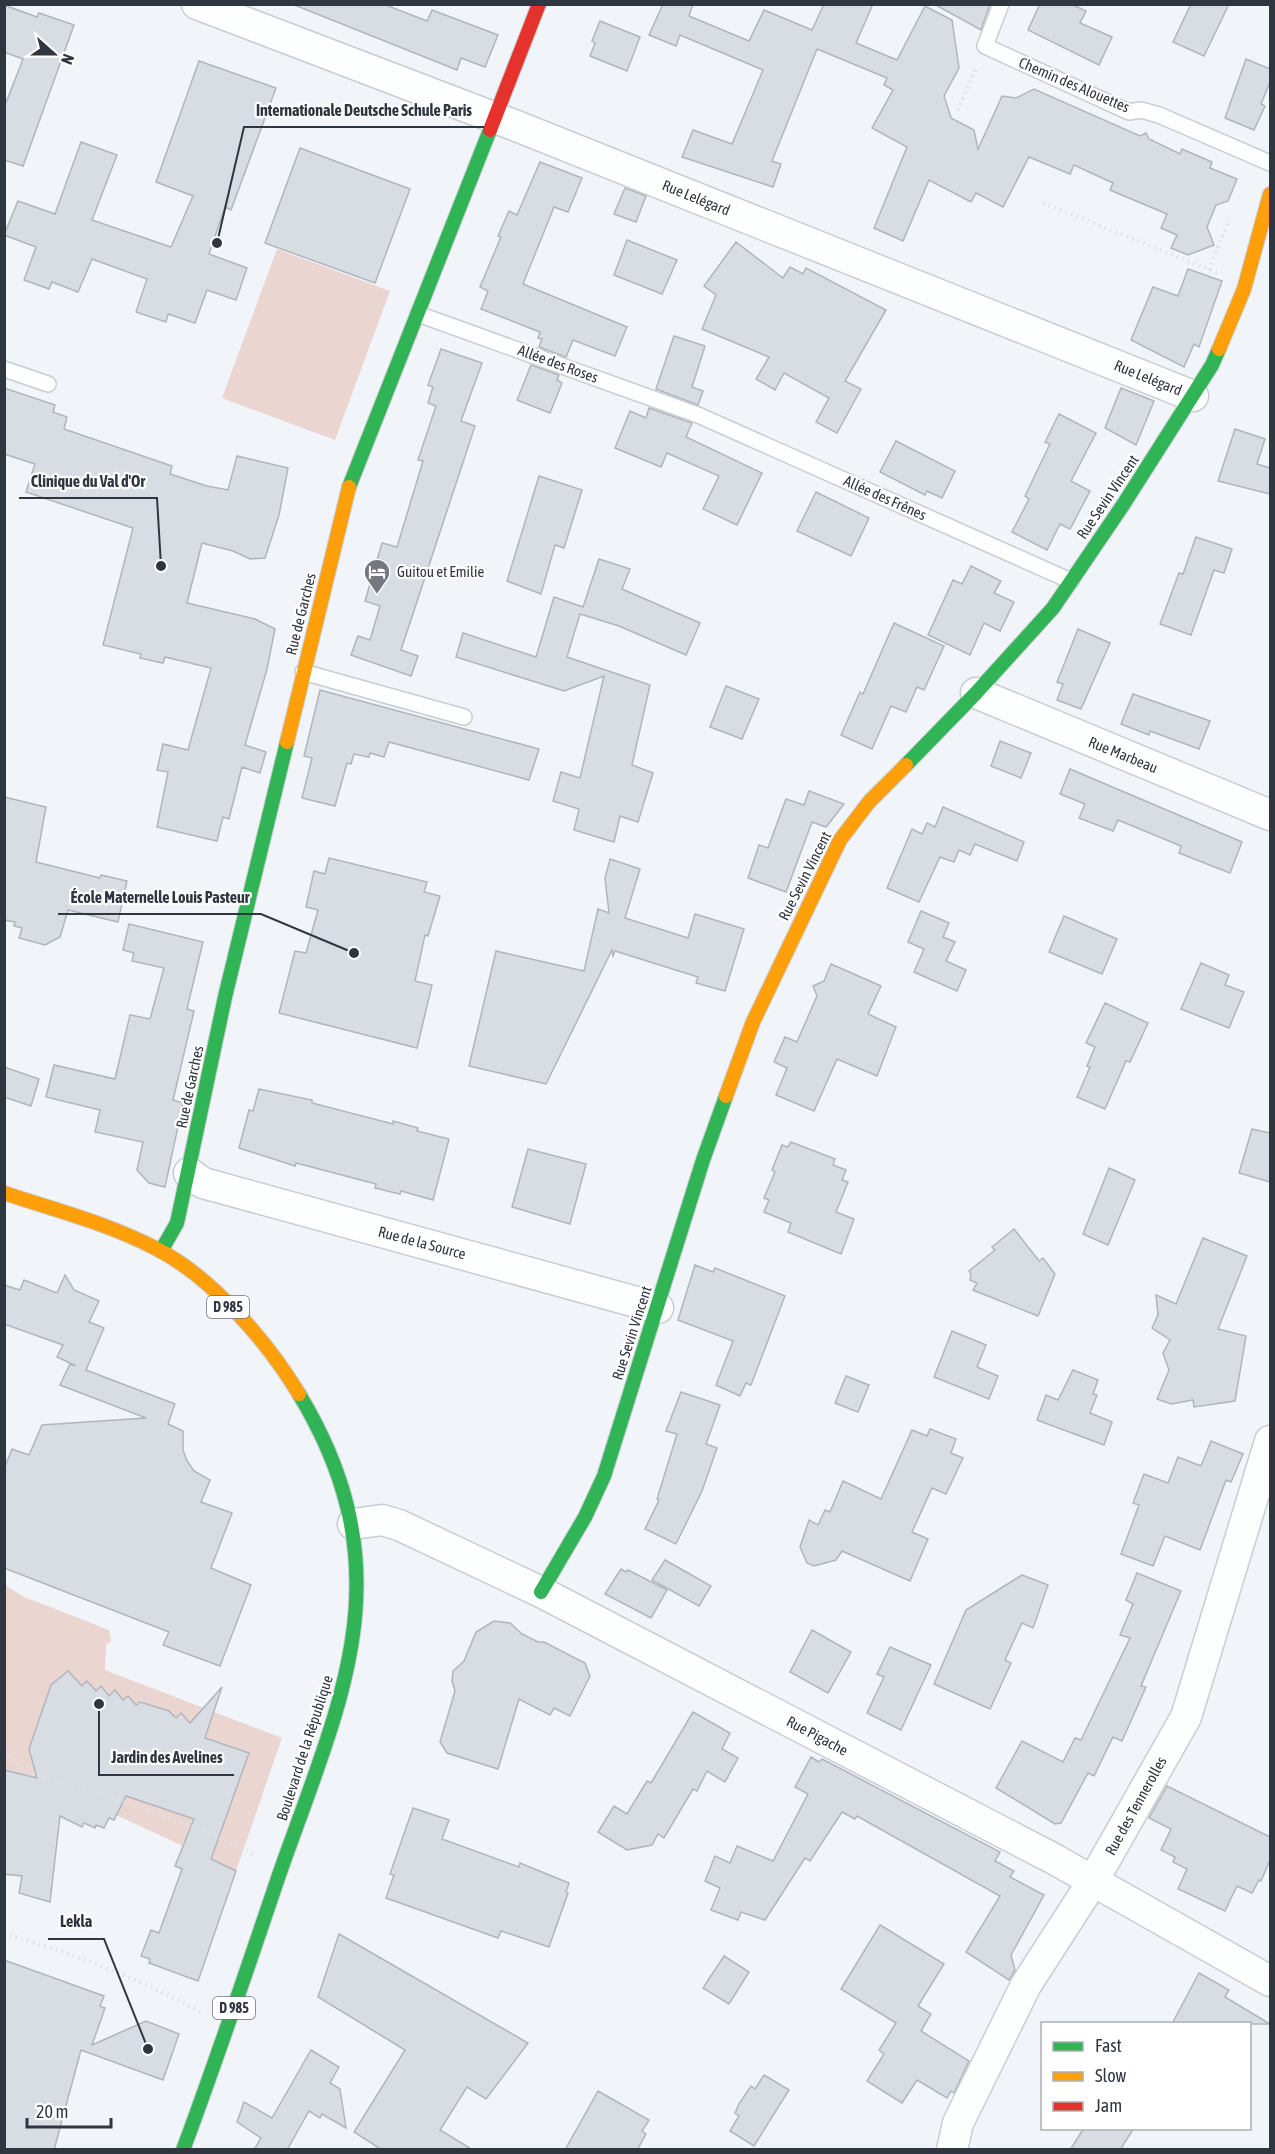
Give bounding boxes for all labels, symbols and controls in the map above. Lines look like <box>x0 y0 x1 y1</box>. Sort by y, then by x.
north arrow <box>24 24 84 84</box>
text: N <box>58 52 78 67</box>
street label: Chemin des Alouettes <box>1016 54 1132 116</box>
callout: Internationale Deutsche Schule Paris <box>244 93 484 127</box>
text: Internationale Deutsche Schule Paris <box>256 101 472 119</box>
street label: Rue Lelégard <box>660 176 733 219</box>
street label: Allée des Roses <box>516 341 601 386</box>
street label: Rue Lelégard <box>1112 356 1185 399</box>
street label: Rue Sevin Vincent <box>1073 452 1142 542</box>
callout: Clinique du Val d'Or <box>19 464 157 498</box>
text: Clinique du Val d'Or <box>31 472 145 490</box>
street label: Allée des Frênes <box>841 472 929 523</box>
hotel icon: Guitou et Emilie <box>362 557 392 595</box>
place label: Guitou et Emilie <box>397 563 484 580</box>
street label: Rue de Garches <box>282 571 319 657</box>
street label: Rue Marbeau <box>1086 733 1160 776</box>
street label: Rue Sevin Vincent <box>775 828 834 923</box>
callout: École Maternelle Louis Pasteur <box>58 880 261 914</box>
text: École Maternelle Louis Pasteur <box>71 888 250 906</box>
street label: Rue de Garches <box>172 1044 207 1130</box>
street label: Rue de la Source <box>376 1223 468 1262</box>
street label: Rue Sevin Vincent <box>608 1284 655 1382</box>
road number: D 985 <box>207 1296 249 1318</box>
street label: Boulevard de la République <box>273 1673 336 1823</box>
street label: Rue Pigache <box>784 1712 851 1759</box>
callout: Jardin des Avelines <box>99 1741 234 1775</box>
text: Jardin des Avelines <box>110 1748 223 1766</box>
street label: Rue des Tennerolles <box>1101 1753 1170 1858</box>
callout: Lekla <box>48 1905 104 1939</box>
text: Lekla <box>60 1912 92 1930</box>
road number: D 985 <box>213 1997 255 2019</box>
legend <box>1041 2022 1251 2130</box>
text: Fast <box>1095 2035 1122 2056</box>
text: Slow <box>1095 2065 1126 2086</box>
scale bar <box>27 2091 111 2129</box>
text: Jam <box>1095 2095 1122 2116</box>
text: 20 m <box>36 2101 68 2122</box>

